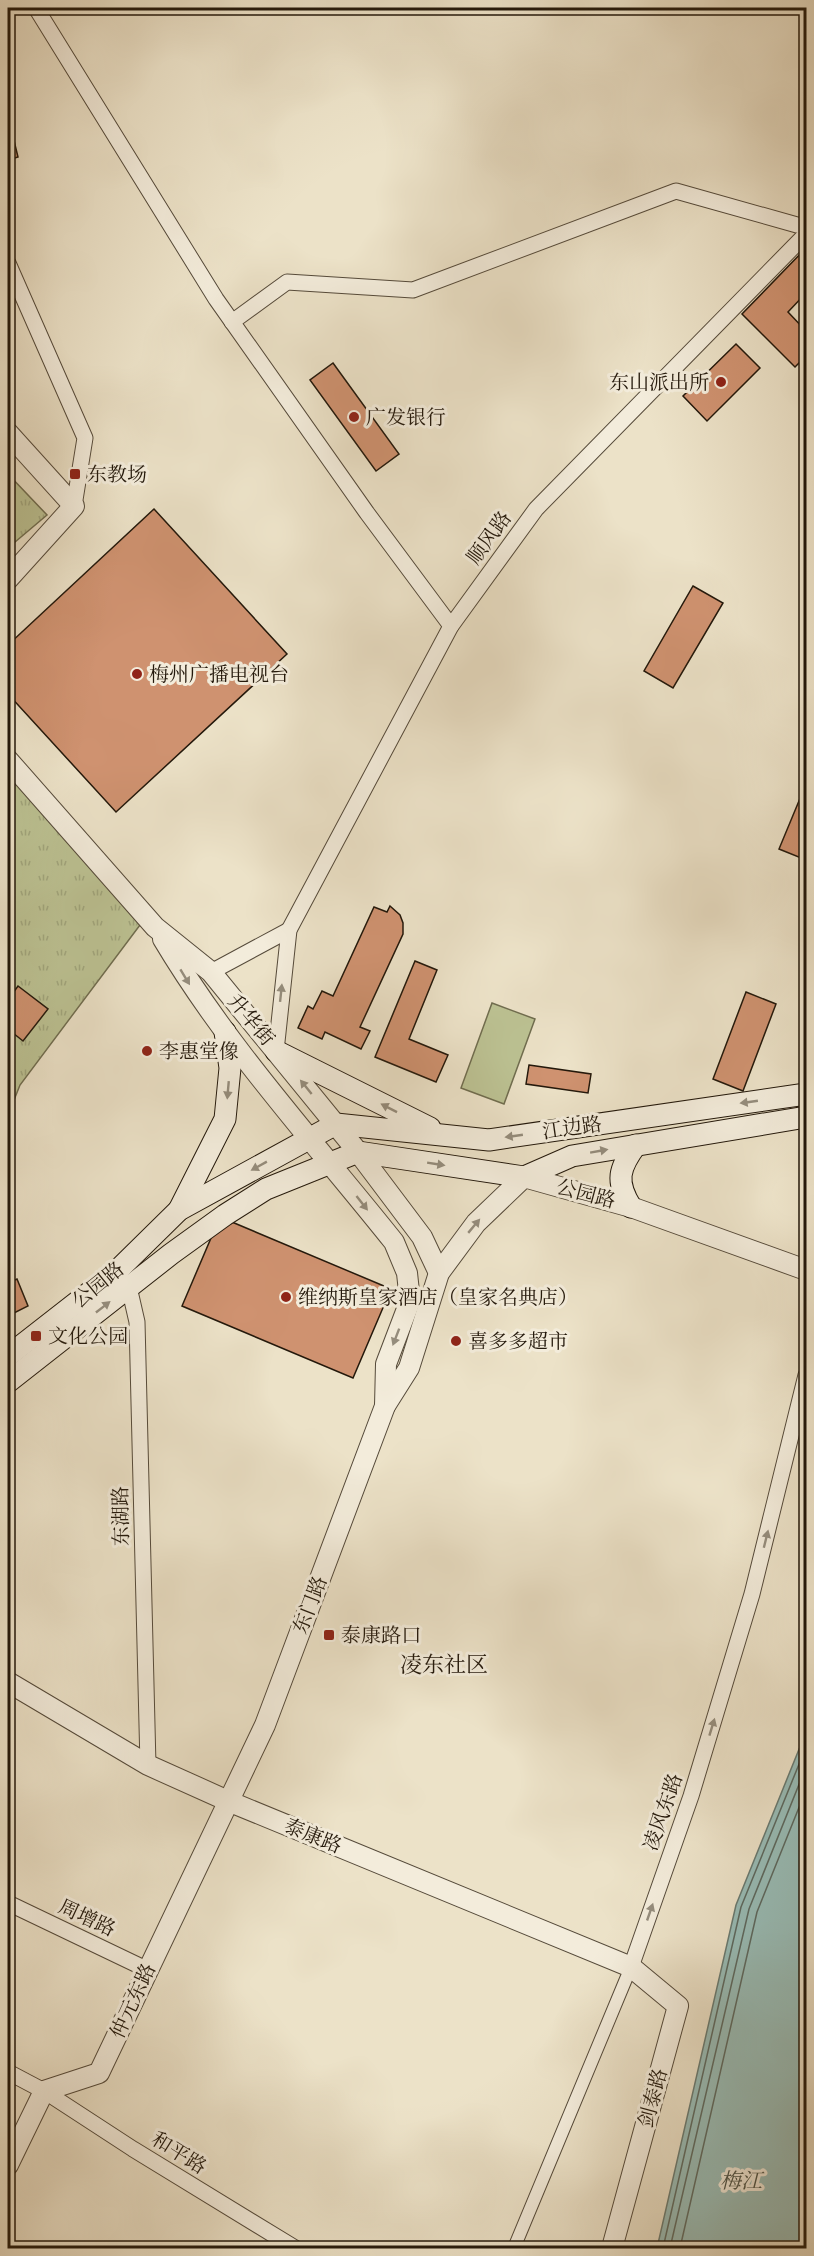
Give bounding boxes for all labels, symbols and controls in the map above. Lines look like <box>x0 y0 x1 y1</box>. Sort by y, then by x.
place label: 东山派出所 <box>609 371 709 394</box>
marker: 东山派出所 <box>714 375 728 389</box>
place label: 广发银行 <box>366 406 446 429</box>
marker: 广发银行 <box>347 410 361 424</box>
place label: 东教场 <box>87 463 147 486</box>
marker: 东教场 <box>68 467 82 481</box>
street label: 顺风路 <box>462 507 516 569</box>
place label: 梅州广播电视台 <box>149 663 289 686</box>
marker: 梅州广播电视台 <box>130 667 144 681</box>
one-way arrow <box>180 969 191 985</box>
one-way arrow <box>276 983 286 1002</box>
street label: 升华街 <box>223 990 279 1050</box>
place label: 李惠堂像 <box>159 1040 239 1063</box>
marker: 李惠堂像 <box>140 1044 154 1058</box>
one-way arrow <box>223 1080 233 1099</box>
one-way arrow <box>300 1080 313 1095</box>
one-way arrow <box>739 1098 758 1107</box>
one-way arrow <box>381 1103 398 1112</box>
street label: 江边路 <box>541 1112 603 1144</box>
one-way arrow <box>504 1132 523 1141</box>
one-way arrow <box>589 1147 608 1156</box>
one-way arrow <box>427 1160 446 1169</box>
one-way arrow <box>250 1161 267 1171</box>
street label: 公园路 <box>554 1175 618 1213</box>
one-way arrow <box>355 1195 368 1210</box>
one-way arrow <box>468 1218 481 1234</box>
street label: 公园路 <box>67 1257 129 1313</box>
place label: 维纳斯皇家酒店（皇家名典店） <box>298 1286 578 1309</box>
marker: 维纳斯皇家酒店（皇家名典店） <box>279 1290 293 1304</box>
one-way arrow <box>95 1301 111 1314</box>
place label: 文化公园 <box>48 1325 128 1348</box>
one-way arrow <box>391 1328 400 1346</box>
marker: 文化公园 <box>29 1329 43 1343</box>
place label: 喜多多超市 <box>468 1330 568 1353</box>
marker: 喜多多超市 <box>449 1334 463 1348</box>
street label: 东湖路 <box>109 1486 133 1546</box>
one-way arrow <box>761 1530 771 1549</box>
street label: 东门路 <box>289 1573 331 1637</box>
place label: 泰康路口 <box>341 1624 421 1647</box>
marker: 泰康路口 <box>322 1628 336 1642</box>
district label: 凌东社区 <box>400 1652 488 1678</box>
one-way arrow <box>708 1718 717 1736</box>
street label: 凌风东路 <box>639 1770 687 1854</box>
street label: 泰康路 <box>281 1814 345 1858</box>
street label: 周增路 <box>55 1895 119 1941</box>
one-way arrow <box>646 1903 656 1921</box>
street label: 仲元东路 <box>106 1960 160 2042</box>
street label: 剑泰路 <box>634 2066 672 2130</box>
street label: 和平路 <box>147 2127 211 2179</box>
water label: 梅江 <box>720 2169 765 2193</box>

